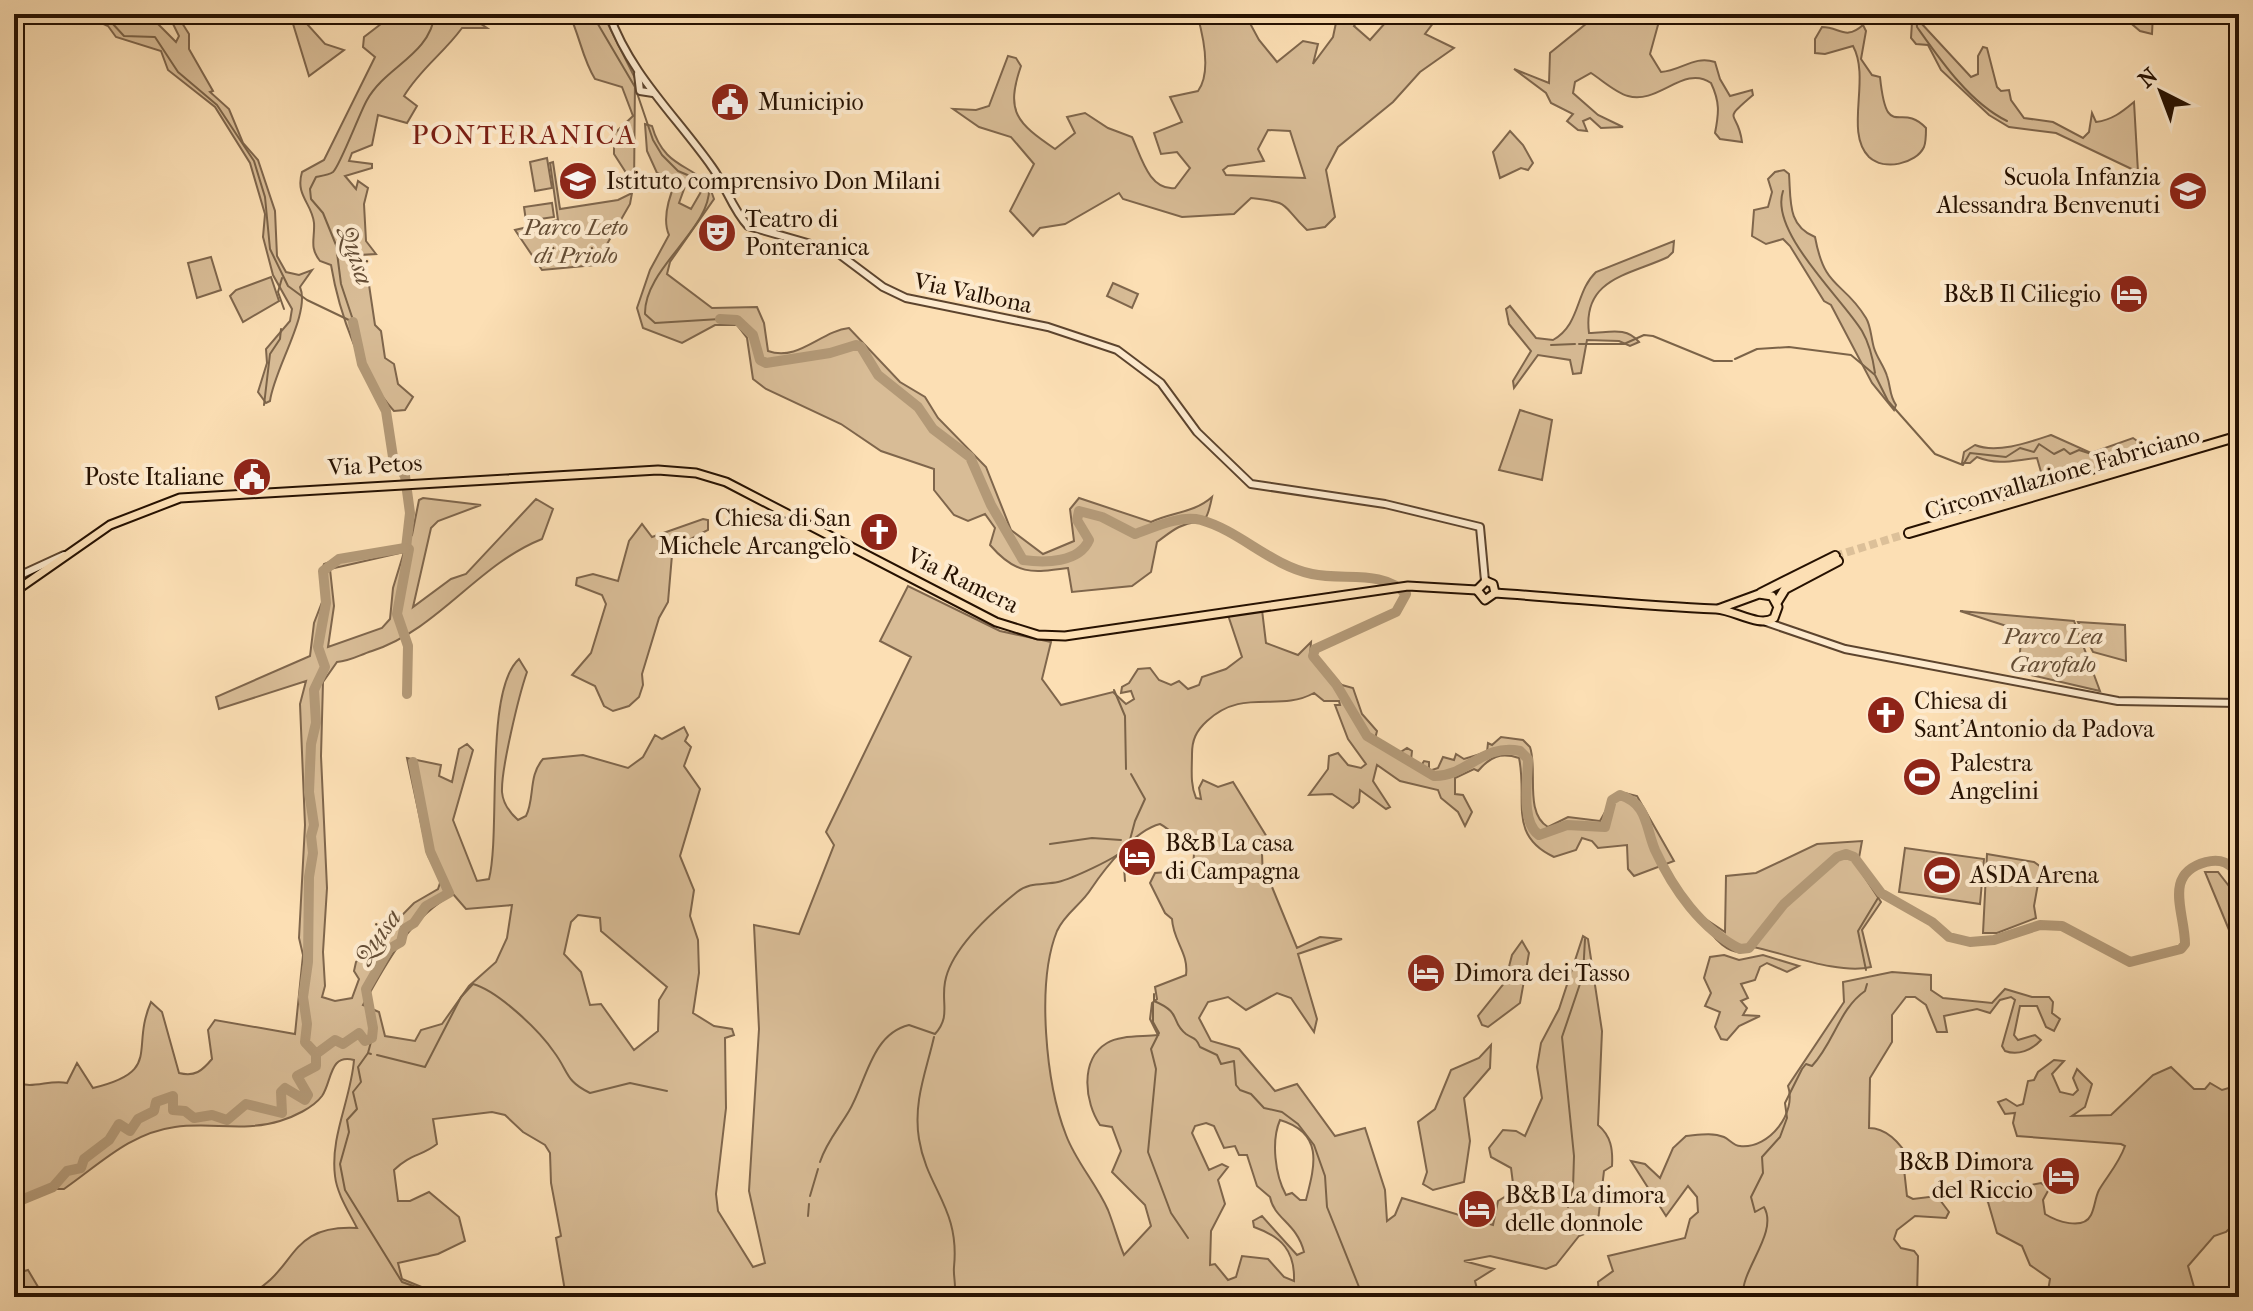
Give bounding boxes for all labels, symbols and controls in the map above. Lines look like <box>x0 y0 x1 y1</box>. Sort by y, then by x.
north arrow <box>2121 52 2201 132</box>
text: N <box>2133 62 2163 93</box>
public building icon: Municipio <box>709 81 751 123</box>
place label: Municipio <box>758 88 864 116</box>
district label: PONTERANICA <box>411 118 637 151</box>
school or university icon: Istituto comprensivo Don Milani <box>557 160 599 202</box>
place label: Scuola Infanzia Alessandra Benvenuti <box>1936 163 2161 219</box>
place label: Istituto comprensivo Don Milani <box>606 167 941 195</box>
school or university icon: Scuola Infanzia Alessandra Benvenuti <box>2167 170 2209 212</box>
place label: Teatro di Ponteranica <box>745 205 870 261</box>
theatre icon: Teatro di Ponteranica <box>696 212 738 254</box>
park label: Parco Leto di Priolo <box>522 213 629 269</box>
water label: Quisa <box>333 221 380 289</box>
street label: Via Valbona <box>910 267 1036 319</box>
hotel icon: B&B Il Ciliegio <box>2108 273 2150 315</box>
place label: B&B Il Ciliegio <box>1943 280 2101 308</box>
street label: Circonvallazione Fabriciano <box>1921 420 2203 526</box>
street label: Via Petos <box>326 449 423 482</box>
public building icon: Poste Italiane <box>231 456 273 498</box>
place label: Poste Italiane <box>84 463 224 491</box>
place label: Chiesa di San Michele Arcangelo <box>659 504 851 560</box>
church icon: Chiesa di San Michele Arcangelo <box>858 511 900 553</box>
street label: Via Ramera <box>902 540 1024 619</box>
park label: Parco Lea Garofalo <box>2002 622 2103 678</box>
place label: Chiesa di Sant'Antonio da Padova <box>1914 687 2155 743</box>
church icon: Chiesa di Sant'Antonio da Padova <box>1865 694 1907 736</box>
place label: Palestra Angelini <box>1949 749 2039 805</box>
sports icon: Palestra Angelini <box>1901 756 1943 798</box>
place label: B&B La casa di Campagna <box>1165 829 1301 885</box>
hotel icon: B&B La casa di Campagna <box>1116 836 1158 878</box>
sports icon: ASDA Arena <box>1921 854 1963 896</box>
place label: ASDA Arena <box>1969 861 2100 889</box>
water label: Quisa <box>346 903 408 971</box>
hotel icon: Dimora dei Tasso <box>1405 952 1447 994</box>
place label: Dimora dei Tasso <box>1454 959 1630 987</box>
place label: B&B Dimora del Riccio <box>1898 1148 2034 1204</box>
hotel icon: B&B Dimora del Riccio <box>2040 1155 2082 1197</box>
place label: B&B La dimora delle donnole <box>1505 1181 1666 1237</box>
hotel icon: B&B La dimora delle donnole <box>1456 1188 1498 1230</box>

